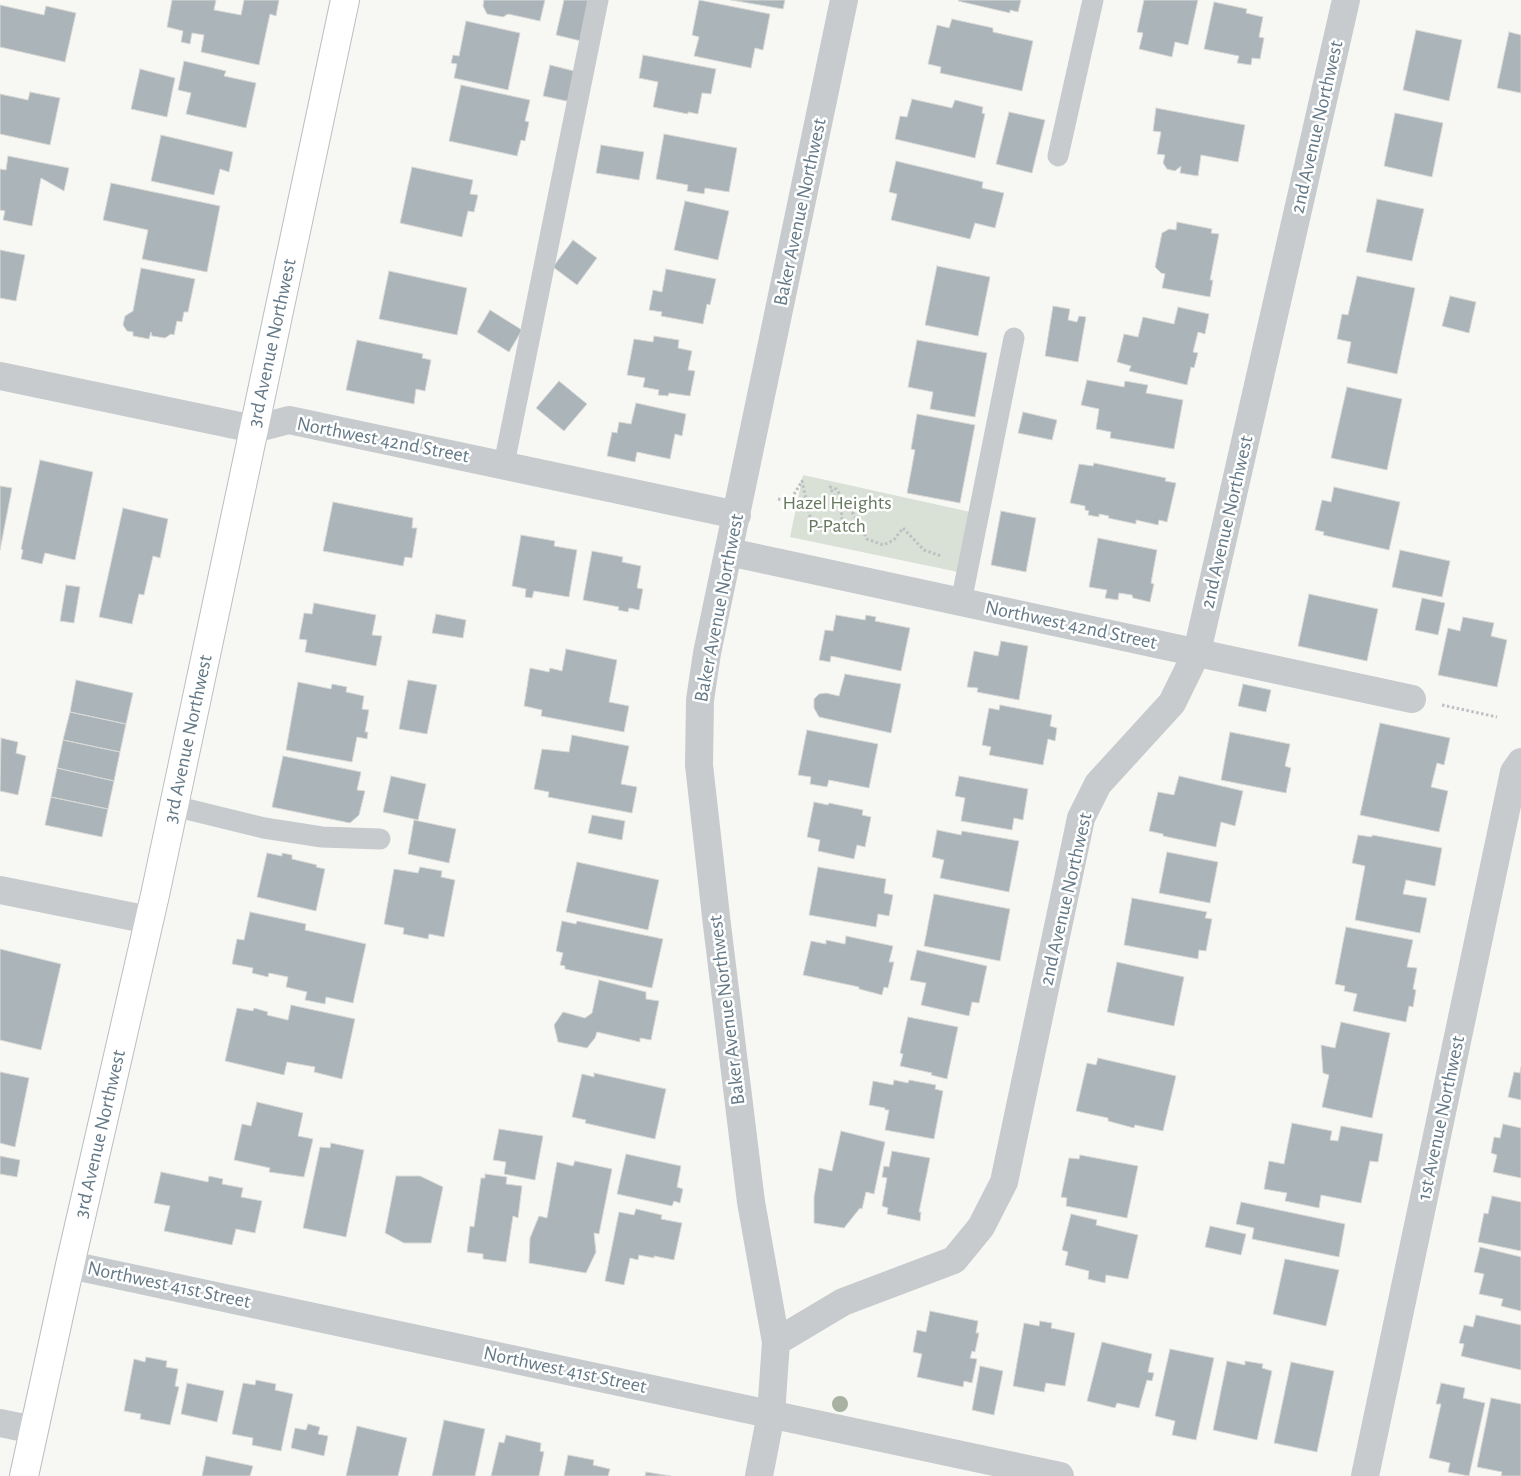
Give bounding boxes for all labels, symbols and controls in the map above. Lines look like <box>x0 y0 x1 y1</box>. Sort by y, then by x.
street label: 2nd Avenue Northwest <box>1285 38 1349 216</box>
street label: Baker Avenue Northwest <box>768 116 832 308</box>
street label: 3rd Avenue Northwest <box>242 256 302 430</box>
street label: Northwest 42nd Street <box>295 412 471 468</box>
street label: 2nd Avenue Northwest <box>1195 433 1259 611</box>
park label: Hazel Heights P-Patch <box>782 491 892 538</box>
street label: Baker Avenue Northwest <box>689 512 749 704</box>
street label: Northwest 42nd Street <box>983 595 1159 655</box>
street label: 3rd Avenue Northwest <box>158 652 218 826</box>
street label: 2nd Avenue Northwest <box>1034 810 1098 988</box>
street label: Baker Avenue Northwest <box>703 914 751 1106</box>
street label: 1st Avenue Northwest <box>1412 1034 1470 1202</box>
street label: 3rd Avenue Northwest <box>69 1048 131 1220</box>
street label: Northwest 41st Street <box>85 1256 253 1314</box>
street label: Northwest 41st Street <box>481 1341 649 1399</box>

